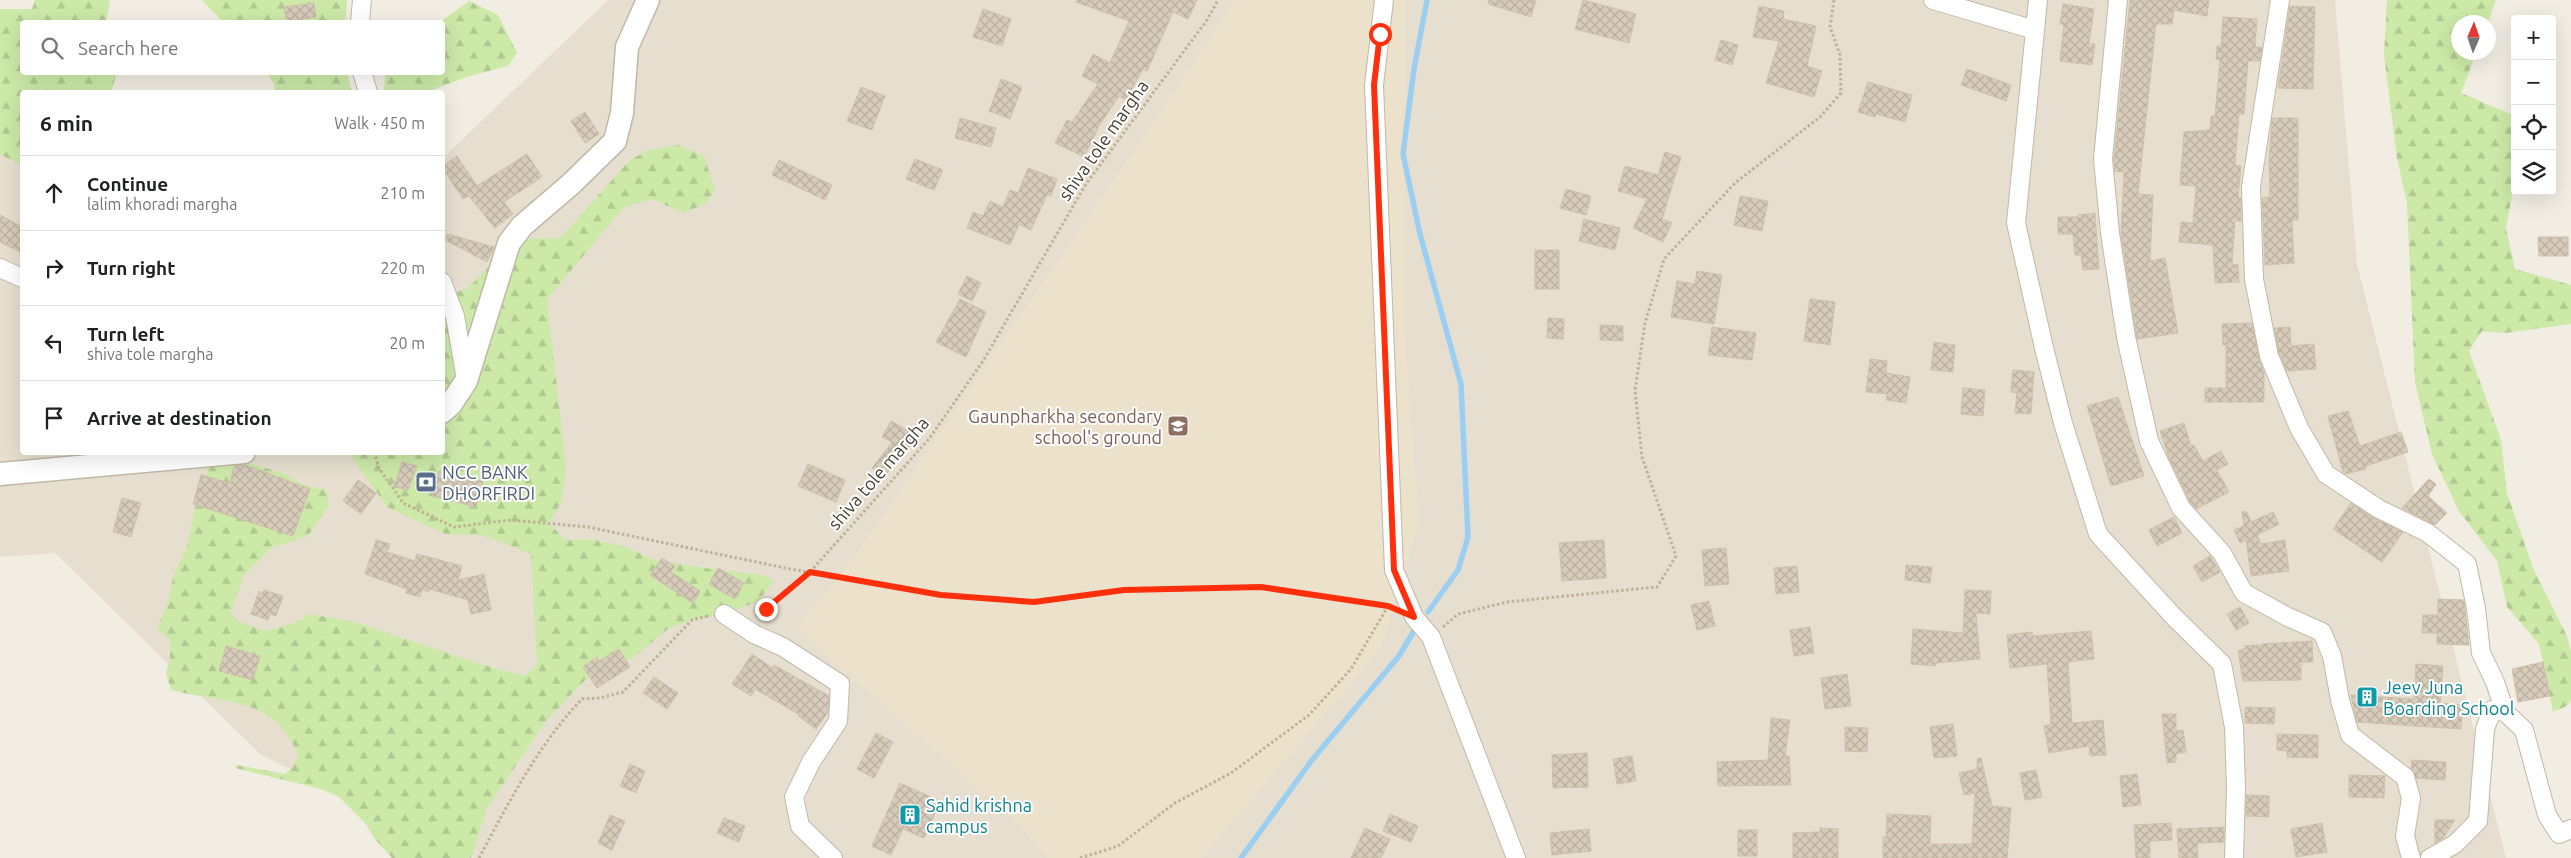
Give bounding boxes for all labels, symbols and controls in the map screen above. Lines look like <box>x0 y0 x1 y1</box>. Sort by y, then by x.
north arrow <box>2451 15 2496 60</box>
map controls <box>2511 15 2556 195</box>
button: + <box>2511 15 2556 60</box>
search box <box>20 20 445 75</box>
route start <box>1369 23 1392 46</box>
icon: search <box>38 34 66 62</box>
text: Search here <box>78 37 178 59</box>
button: − <box>2511 60 2556 105</box>
street label: shiva tole margha <box>1054 76 1152 204</box>
button: locate <box>2511 105 2556 150</box>
text: 6 min <box>40 111 93 135</box>
text: Walk · 450 m <box>334 114 425 132</box>
button: layers <box>2511 150 2556 195</box>
text: Continue <box>87 173 168 195</box>
icon: ahead <box>40 179 68 207</box>
text: 210 m <box>380 184 425 202</box>
text: lalim khoradi margha <box>87 195 237 213</box>
icon: right <box>40 254 68 282</box>
text: Turn right <box>87 257 175 279</box>
text: 220 m <box>380 259 425 277</box>
text: Turn left <box>87 323 165 345</box>
icon: left <box>40 329 68 357</box>
text: 20 m <box>389 334 425 352</box>
text: shiva tole margha <box>87 345 214 363</box>
icon: arrive <box>40 404 68 432</box>
place label: Gaunpharkha secondary school's ground <box>968 406 1162 447</box>
text: Arrive at destination <box>87 407 272 429</box>
street label: shiva tole margha <box>824 413 932 533</box>
school or university icon: Gaunpharkha secondary school's ground <box>1166 414 1190 438</box>
place label: NCC BANK DHORFIRDI <box>442 462 535 503</box>
bank icon: NCC BANK DHORFIRDI <box>414 470 438 494</box>
route end <box>755 598 778 621</box>
place label: Jeev Juna Boarding School <box>2383 677 2515 718</box>
building icon: Jeev Juna Boarding School <box>2355 685 2379 709</box>
place label: Sahid krishna campus <box>926 795 1032 836</box>
building icon: Sahid krishna campus <box>898 803 922 827</box>

